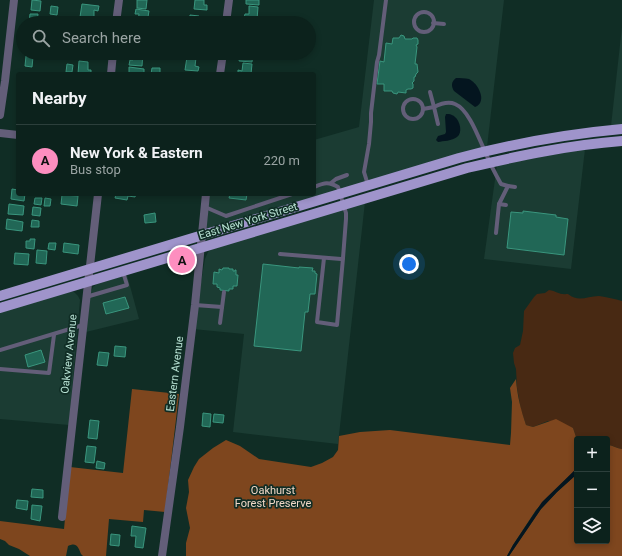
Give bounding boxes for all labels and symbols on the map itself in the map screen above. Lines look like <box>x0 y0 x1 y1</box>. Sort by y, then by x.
street label: East New York Street <box>197 200 299 242</box>
pin: A <box>169 245 195 275</box>
your location <box>399 254 419 274</box>
street label: Oakview Avenue <box>58 313 80 394</box>
street label: Eastern Avenue <box>164 335 186 412</box>
park label: Oakhurst Forest Preserve <box>235 484 311 510</box>

